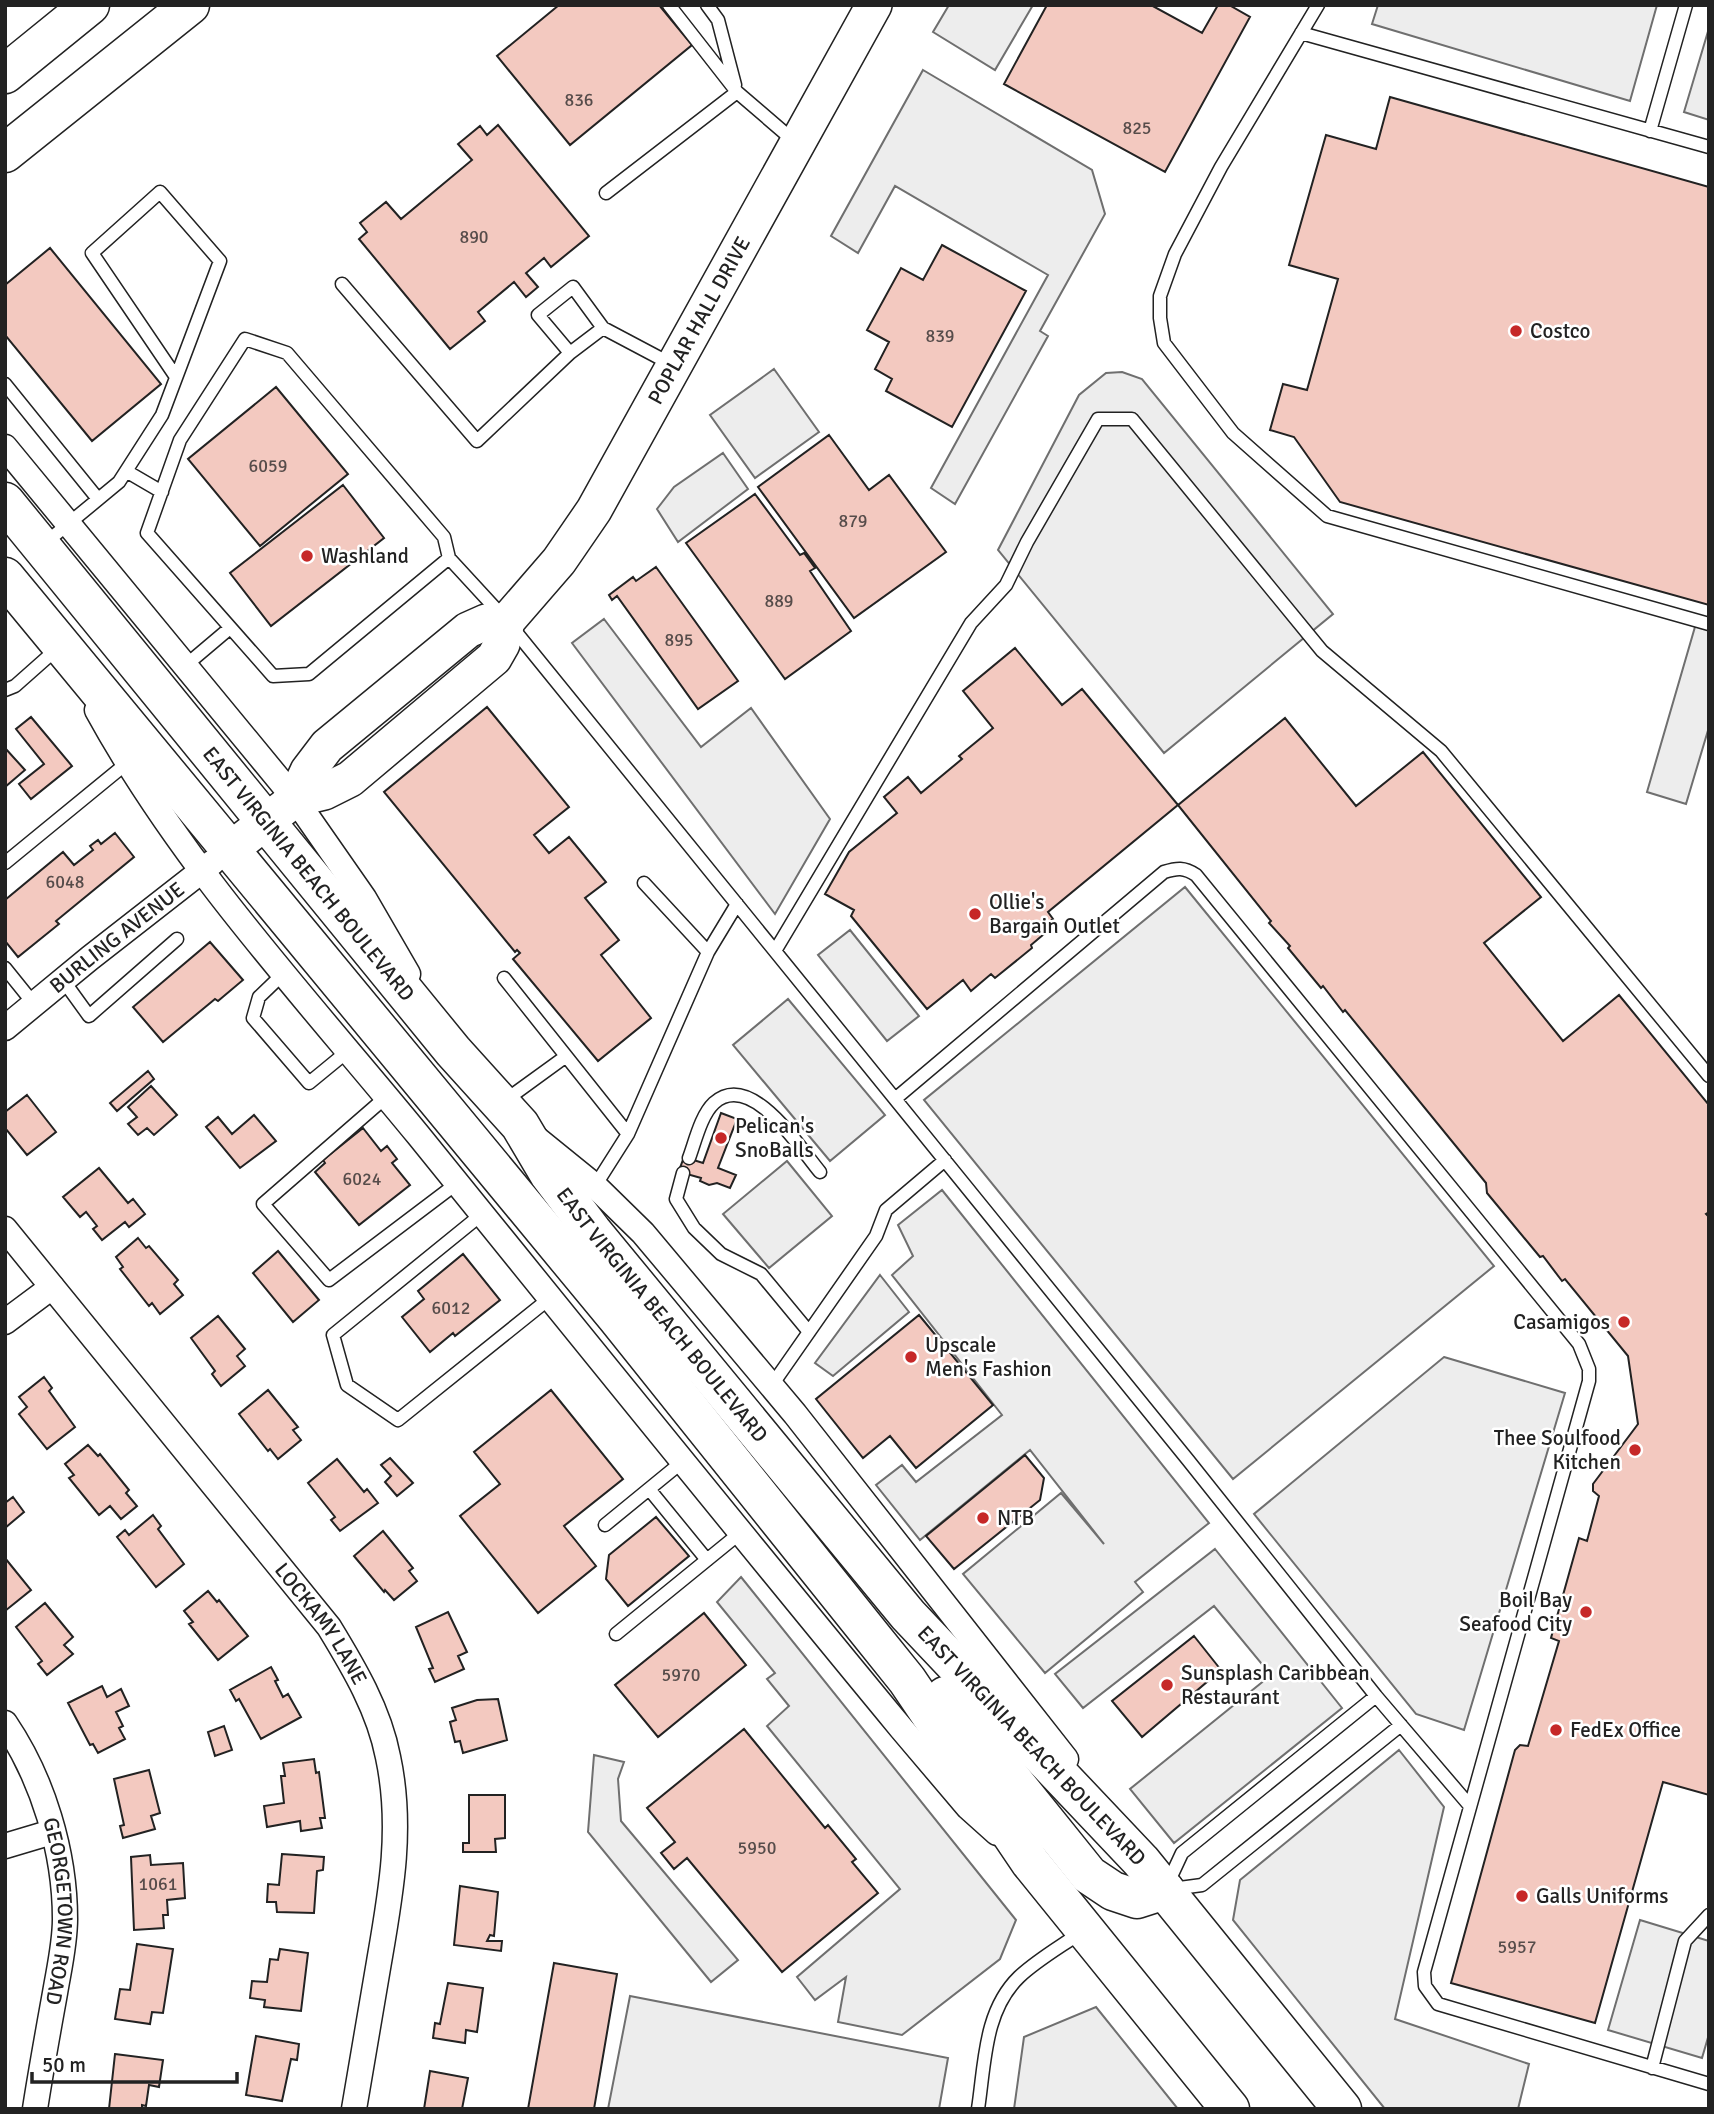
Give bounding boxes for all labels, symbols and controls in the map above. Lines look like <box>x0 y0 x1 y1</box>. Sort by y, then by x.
house number: 836 <box>564 89 594 111</box>
house number: 825 <box>1122 117 1152 139</box>
house number: 890 <box>459 226 489 248</box>
street label: POPLAR HALL DRIVE <box>642 232 756 409</box>
place label: Costco <box>1530 318 1591 344</box>
marker: Costco <box>1508 323 1524 339</box>
house number: 839 <box>925 325 955 347</box>
house number: 6059 <box>249 455 287 477</box>
house number: 879 <box>838 510 868 532</box>
place label: Washland <box>321 543 409 569</box>
marker: Washland <box>299 548 315 564</box>
house number: 889 <box>764 590 794 612</box>
house number: 895 <box>664 629 694 651</box>
street label: EAST VIRGINIA BEACH BOULEVARD <box>197 741 420 1006</box>
house number: 6048 <box>46 871 84 893</box>
street label: BURLING AVENUE <box>44 876 190 999</box>
place label: Ollie's Bargain Outlet <box>989 889 1120 939</box>
marker: Ollie's Bargain Outlet <box>967 906 983 922</box>
place label: Pelican's SnoBalls <box>735 1113 814 1163</box>
marker: Pelican's SnoBalls <box>713 1130 729 1146</box>
house number: 6024 <box>343 1168 382 1190</box>
street label: EAST VIRGINIA BEACH BOULEVARD <box>551 1182 773 1447</box>
house number: 6012 <box>432 1297 470 1319</box>
place label: Casamigos <box>1513 1309 1610 1335</box>
marker: Casamigos <box>1616 1314 1632 1330</box>
place label: Upscale Men's Fashion <box>925 1332 1052 1382</box>
marker: Upscale Men's Fashion <box>903 1349 919 1365</box>
place label: Thee Soulfood Kitchen <box>1494 1425 1621 1475</box>
marker: Thee Soulfood Kitchen <box>1627 1442 1643 1458</box>
place label: NTB <box>997 1505 1034 1531</box>
marker: NTB <box>975 1510 991 1526</box>
street label: LOCKAMY LANE <box>269 1557 373 1689</box>
place label: Boil Bay Seafood City <box>1459 1587 1572 1637</box>
marker: Boil Bay Seafood City <box>1578 1604 1594 1620</box>
street label: EAST VIRGINIA BEACH BOULEVARD <box>912 1620 1151 1871</box>
place label: Sunsplash Caribbean Restaurant <box>1181 1660 1370 1710</box>
house number: 5970 <box>662 1664 700 1686</box>
marker: Sunsplash Caribbean Restaurant <box>1159 1677 1175 1693</box>
place label: FedEx Office <box>1570 1717 1681 1743</box>
marker: FedEx Office <box>1548 1722 1564 1738</box>
street label: GEORGETOWN ROAD <box>37 1814 78 2007</box>
house number: 5950 <box>738 1837 776 1859</box>
house number: 1061 <box>139 1873 177 1895</box>
place label: Galls Uniforms <box>1536 1883 1669 1909</box>
marker: Galls Uniforms <box>1514 1888 1530 1904</box>
house number: 5957 <box>1498 1936 1536 1958</box>
scale bar <box>32 2040 236 2084</box>
text: 50 m <box>42 2052 86 2078</box>

